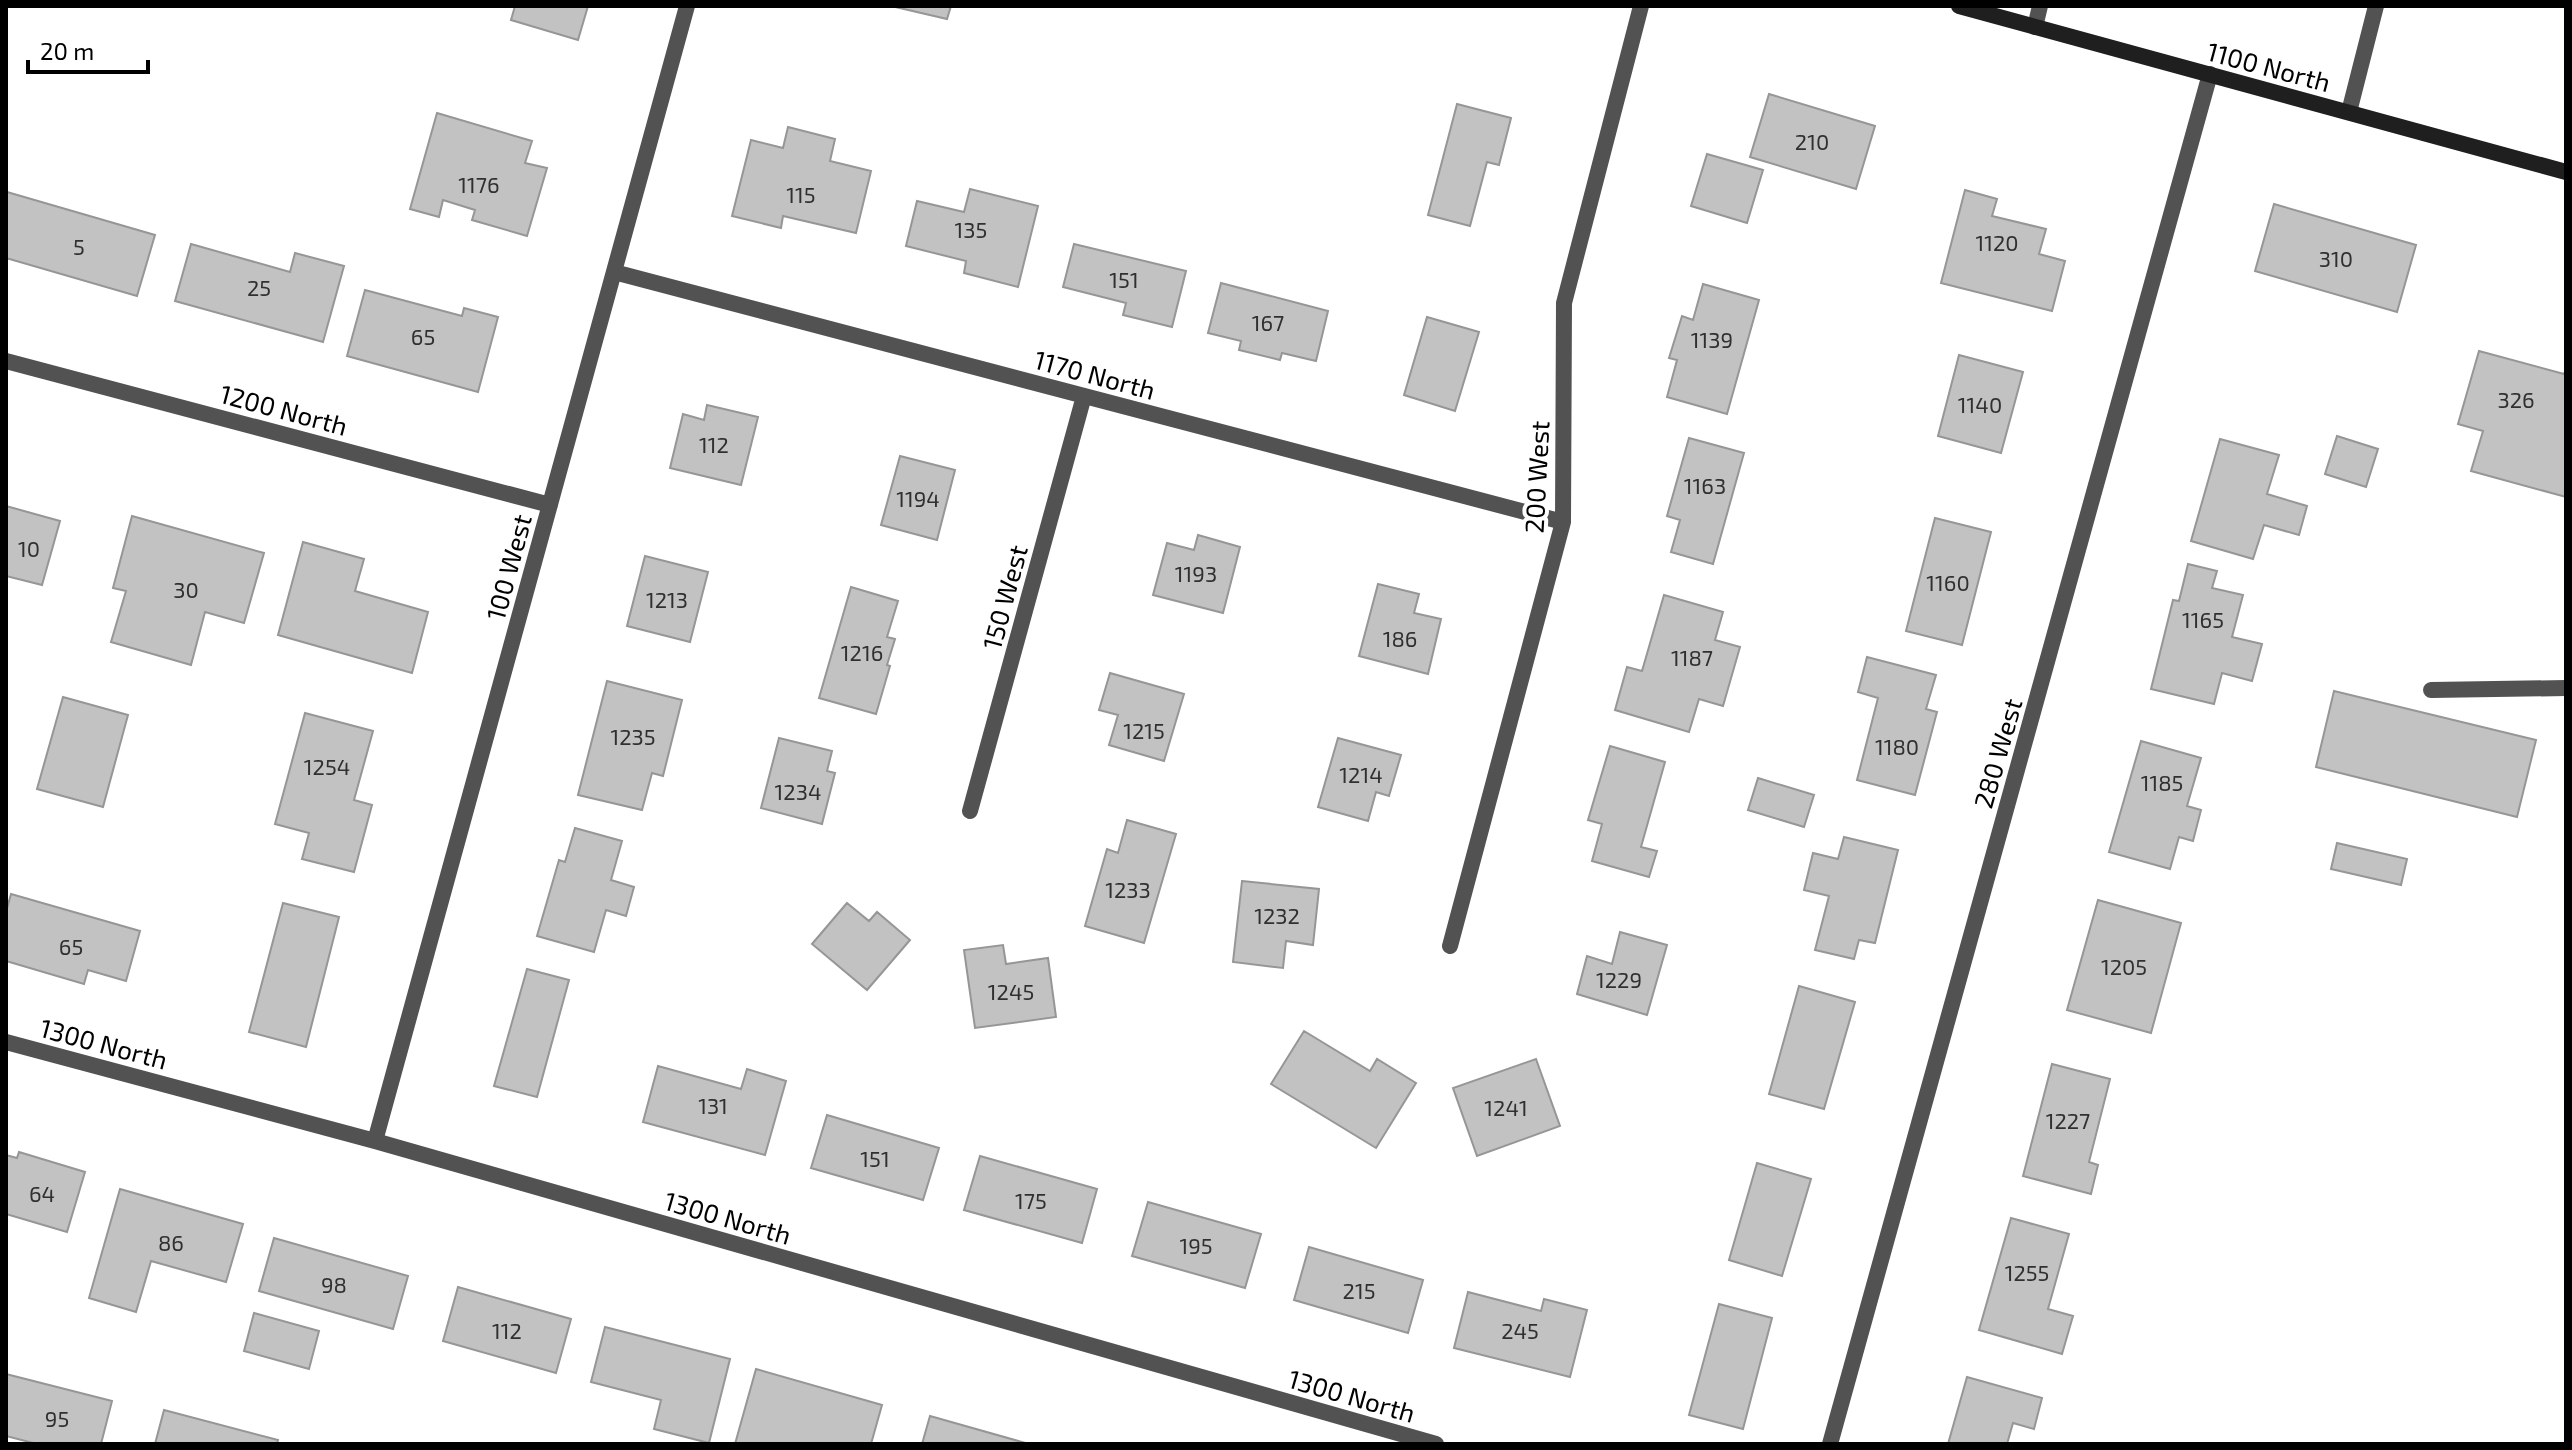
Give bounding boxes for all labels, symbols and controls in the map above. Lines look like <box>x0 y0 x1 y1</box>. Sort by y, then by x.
scale bar <box>28 24 148 74</box>
street label: 1100 North <box>2204 35 2334 97</box>
text: 20 m <box>40 36 94 65</box>
house number: 210 <box>1795 128 1829 154</box>
house number: 1176 <box>458 171 500 197</box>
house number: 115 <box>786 181 816 207</box>
house number: 135 <box>955 216 987 242</box>
house number: 1120 <box>1975 229 2019 255</box>
house number: 5 <box>73 233 85 259</box>
house number: 310 <box>2319 245 2353 271</box>
house number: 151 <box>1109 266 1139 292</box>
house number: 25 <box>247 274 271 300</box>
house number: 167 <box>1252 309 1284 335</box>
house number: 65 <box>411 323 435 349</box>
house number: 1139 <box>1691 326 1733 352</box>
street label: 1170 North <box>1031 343 1159 405</box>
street label: 1200 North <box>217 377 351 441</box>
house number: 326 <box>2497 386 2535 412</box>
house number: 1140 <box>1958 391 2002 417</box>
street label: 200 West <box>1518 420 1554 534</box>
house number: 112 <box>699 431 729 457</box>
house number: 1163 <box>1684 472 1726 498</box>
house number: 1194 <box>896 485 940 511</box>
street label: 100 West <box>479 511 537 623</box>
house number: 10 <box>18 535 40 561</box>
street label: 150 West <box>975 541 1033 653</box>
house number: 1193 <box>1175 560 1217 586</box>
house number: 1160 <box>1926 569 1970 595</box>
house number: 30 <box>173 576 199 602</box>
house number: 1213 <box>646 586 688 612</box>
house number: 1165 <box>2182 606 2224 632</box>
house number: 186 <box>1383 625 1417 651</box>
house number: 1216 <box>841 639 883 665</box>
house number: 1187 <box>1671 644 1713 670</box>
street label: 280 West <box>1967 694 2027 811</box>
house number: 1215 <box>1123 717 1165 743</box>
house number: 1235 <box>610 723 656 749</box>
house number: 1180 <box>1875 733 1919 759</box>
house number: 1254 <box>304 753 350 779</box>
house number: 1214 <box>1339 761 1383 787</box>
house number: 1185 <box>2141 769 2183 795</box>
house number: 1234 <box>775 778 821 804</box>
house number: 1233 <box>1105 876 1151 902</box>
house number: 1232 <box>1254 902 1300 928</box>
house number: 65 <box>59 933 83 959</box>
house number: 1205 <box>2101 953 2147 979</box>
house number: 1229 <box>1596 966 1642 992</box>
house number: 1245 <box>988 978 1034 1004</box>
street label: 1300 North <box>37 1011 171 1075</box>
house number: 131 <box>698 1092 728 1118</box>
house number: 1241 <box>1484 1094 1528 1120</box>
house number: 1227 <box>2046 1107 2090 1133</box>
house number: 151 <box>860 1145 890 1171</box>
house number: 64 <box>29 1180 55 1206</box>
street label: 1300 North <box>661 1184 795 1250</box>
house number: 175 <box>1015 1187 1047 1213</box>
house number: 86 <box>158 1229 184 1255</box>
house number: 195 <box>1179 1232 1213 1258</box>
house number: 1255 <box>2005 1259 2049 1285</box>
house number: 98 <box>321 1271 347 1297</box>
house number: 215 <box>1343 1277 1375 1303</box>
house number: 112 <box>492 1317 522 1343</box>
house number: 245 <box>1501 1317 1539 1343</box>
street label: 1300 North <box>1285 1362 1419 1428</box>
house number: 95 <box>45 1405 69 1431</box>

